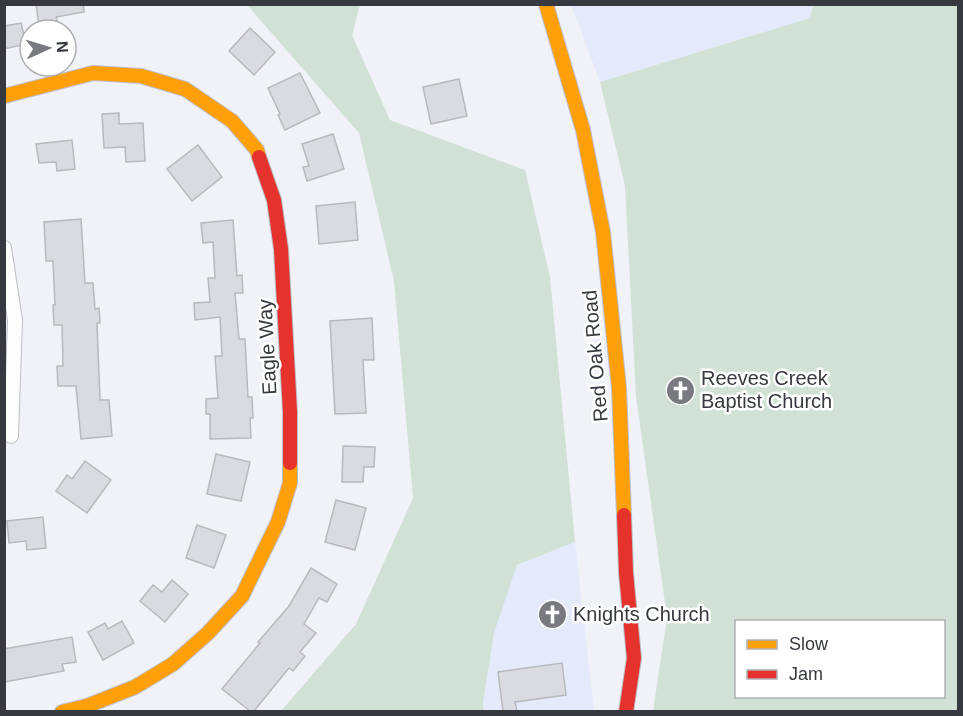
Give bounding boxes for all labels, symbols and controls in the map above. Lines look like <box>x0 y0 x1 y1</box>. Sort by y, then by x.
north arrow <box>18 18 78 78</box>
text: N <box>54 41 71 53</box>
street label: Red Oak Road <box>578 289 612 423</box>
street label: Eagle Way <box>254 299 280 395</box>
place label: Reeves Creek Baptist Church <box>701 367 832 412</box>
church icon: Reeves Creek Baptist Church <box>664 374 696 406</box>
church icon: Knights Church <box>536 598 568 630</box>
place label: Knights Church <box>573 603 710 625</box>
legend <box>735 620 945 698</box>
text: Slow <box>789 634 829 654</box>
text: Jam <box>789 664 823 684</box>

